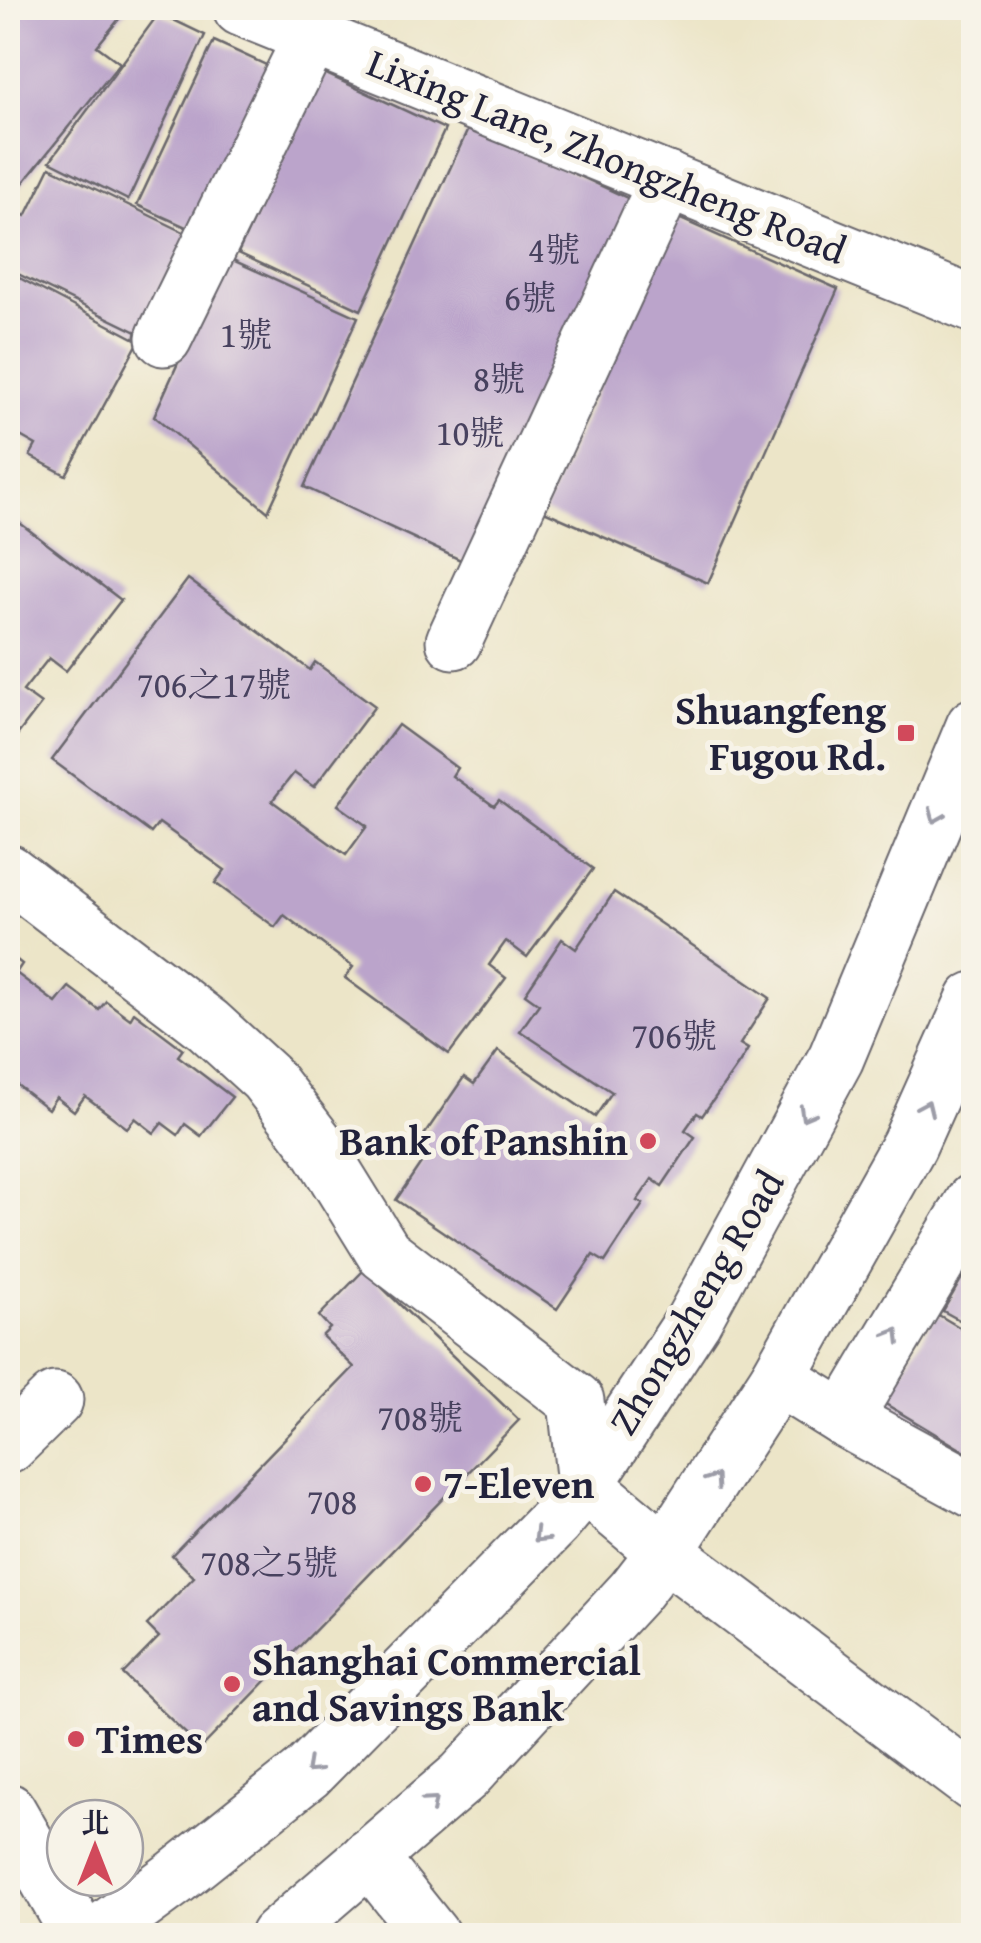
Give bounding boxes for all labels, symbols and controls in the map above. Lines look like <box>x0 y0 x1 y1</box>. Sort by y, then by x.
street label: Lixing Lane, Zhongzheng Road <box>359 32 856 279</box>
house number: 4號 <box>528 224 580 275</box>
house number: 6號 <box>504 272 556 323</box>
house number: 1號 <box>220 309 272 360</box>
house number: 8號 <box>473 353 525 404</box>
house number: 10號 <box>436 407 504 458</box>
house number: 706之17號 <box>137 659 291 710</box>
place label: Shuangfeng Fugou Rd. <box>675 680 887 785</box>
marker: Shuangfeng Fugou Rd. <box>895 722 917 744</box>
one-way arrow <box>928 806 948 824</box>
house number: 706號 <box>631 1010 717 1061</box>
one-way arrow <box>914 1099 934 1117</box>
one-way arrow <box>798 1103 818 1121</box>
place label: Bank of Panshin <box>339 1111 628 1170</box>
marker: Bank of Panshin <box>637 1130 659 1152</box>
street label: Zhongzheng Road <box>593 1157 798 1446</box>
one-way arrow <box>881 1328 901 1346</box>
house number: 708號 <box>377 1392 463 1443</box>
place label: 7-Eleven <box>443 1454 595 1513</box>
marker: 7-Eleven <box>412 1473 434 1495</box>
one-way arrow <box>701 1473 720 1491</box>
house number: 708 <box>307 1476 357 1527</box>
one-way arrow <box>534 1524 552 1542</box>
house number: 708之5號 <box>200 1537 338 1588</box>
place label: Shanghai Commercial and Savings Bank <box>252 1631 641 1736</box>
marker: Shanghai Commercial and Savings Bank <box>221 1673 243 1695</box>
place label: Times <box>96 1709 203 1768</box>
marker: Times <box>65 1728 87 1750</box>
one-way arrow <box>305 1755 323 1773</box>
one-way arrow <box>420 1797 438 1815</box>
north arrow <box>45 1798 145 1898</box>
text: 北 <box>81 1802 109 1843</box>

